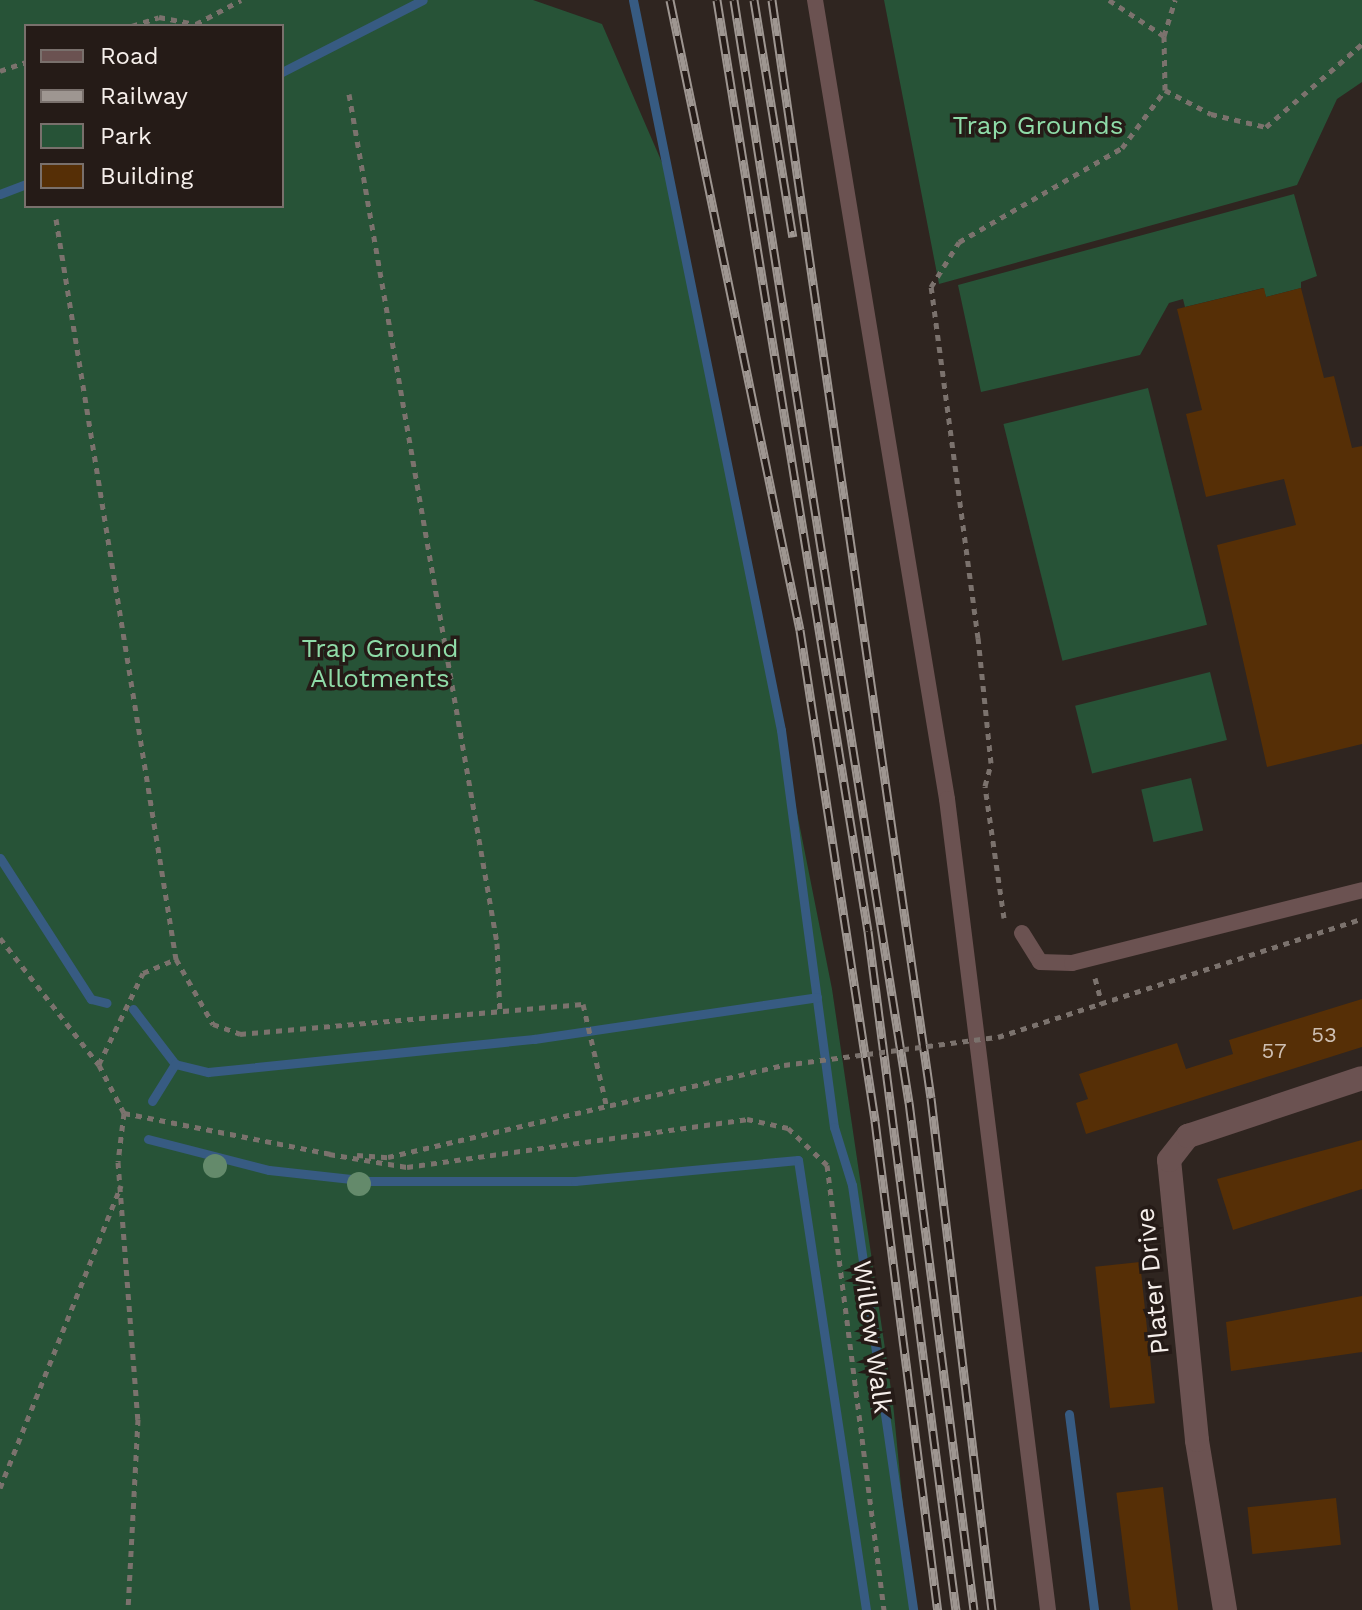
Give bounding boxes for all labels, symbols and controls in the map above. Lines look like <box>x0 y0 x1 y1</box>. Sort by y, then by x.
legend <box>24 24 284 208</box>
text: Road <box>100 42 159 70</box>
text: Railway <box>100 82 188 110</box>
park label: Trap Grounds <box>953 110 1123 142</box>
text: Park <box>100 122 152 150</box>
text: Building <box>100 162 193 190</box>
park label: Trap Ground Allotments <box>301 633 459 694</box>
house number: 53 <box>1311 1022 1337 1048</box>
house number: 57 <box>1261 1038 1287 1064</box>
street label: Plater Drive <box>1130 1206 1176 1356</box>
street label: Willow Walk <box>846 1258 898 1416</box>

